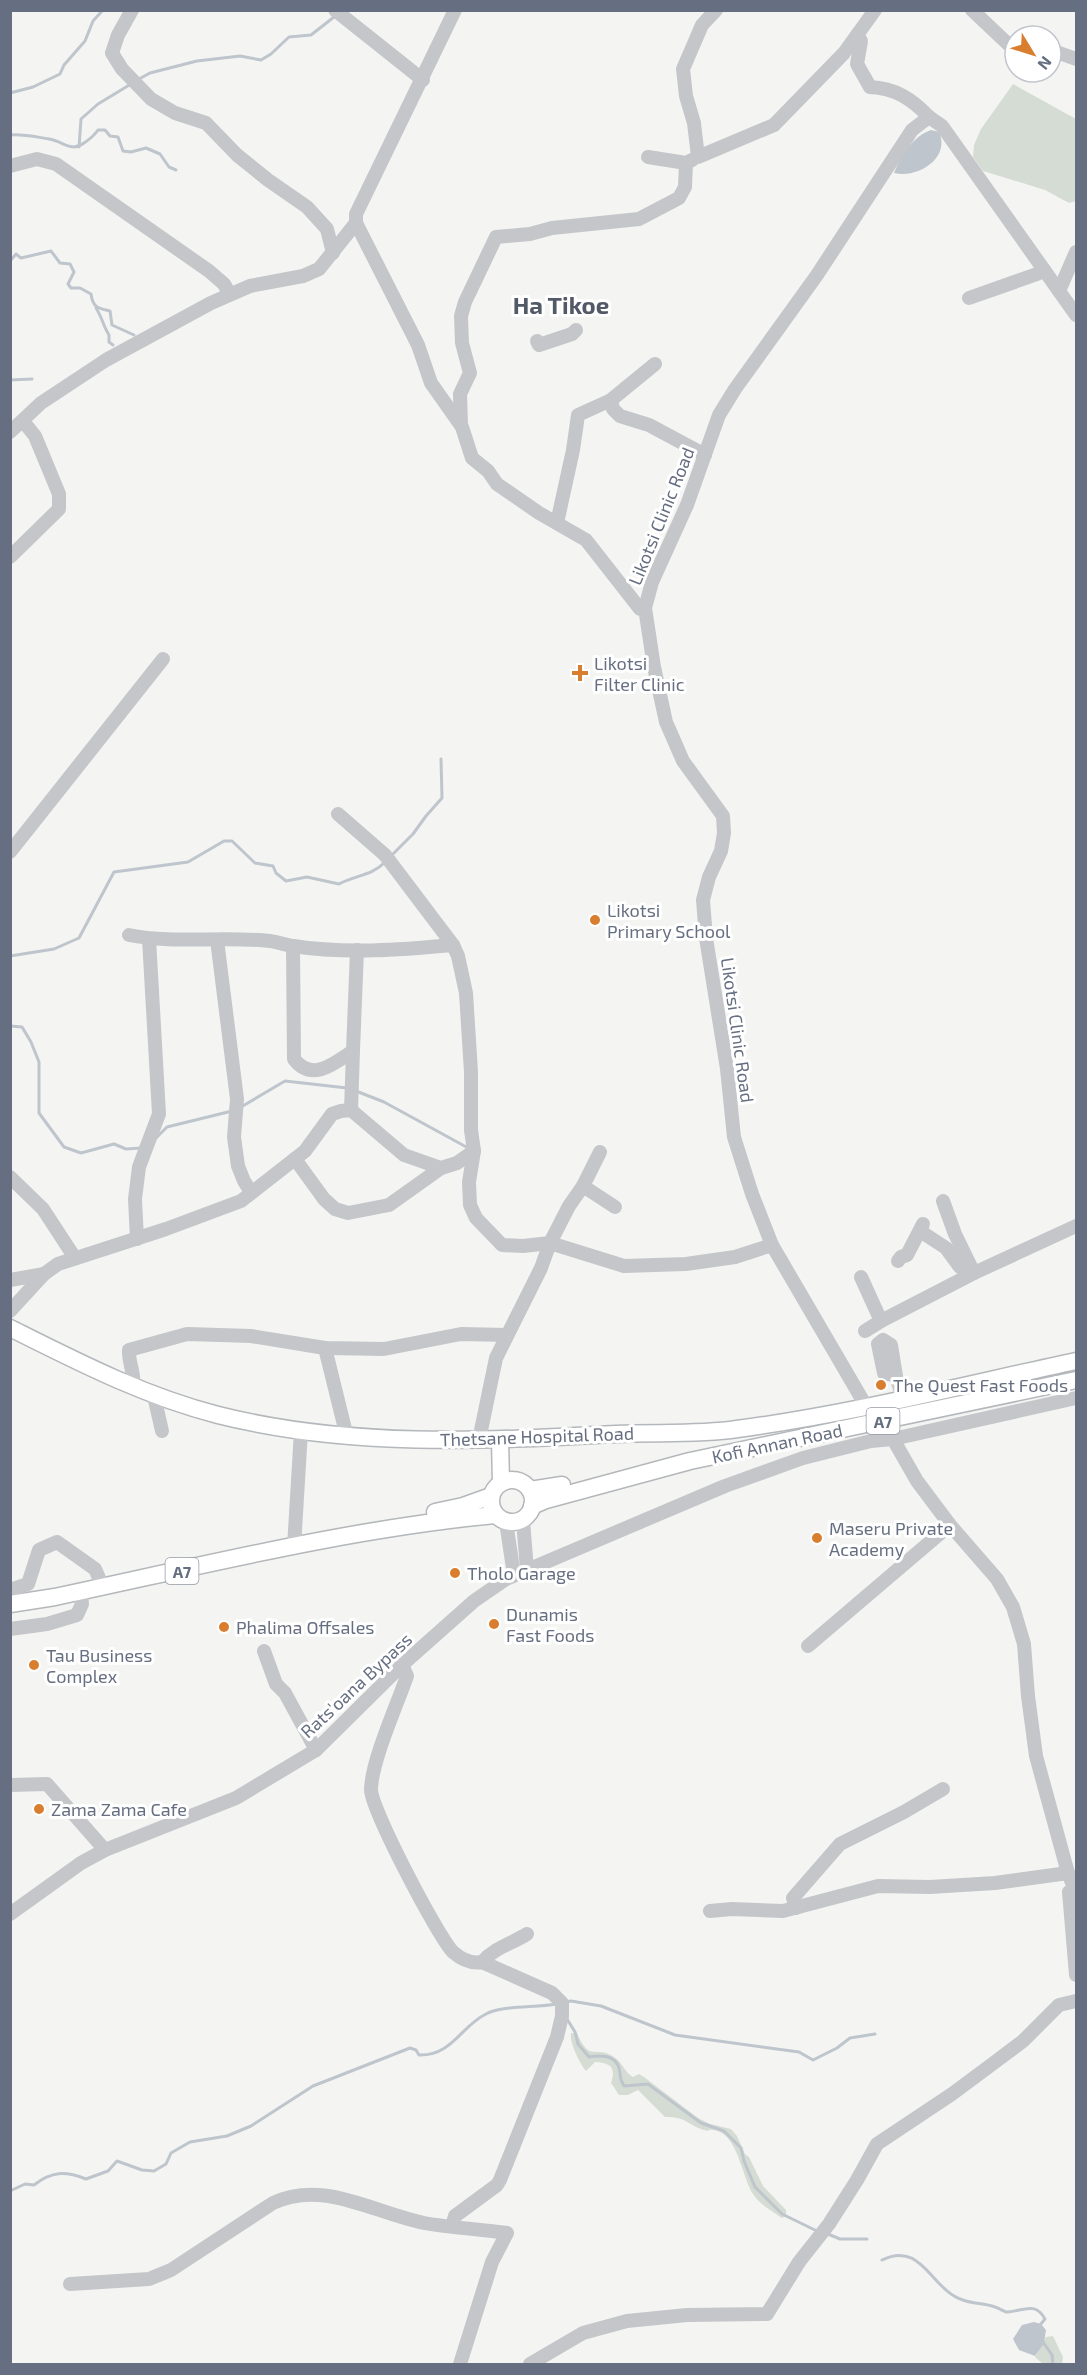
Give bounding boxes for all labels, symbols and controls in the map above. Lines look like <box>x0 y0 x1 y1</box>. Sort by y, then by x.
north arrow <box>1003 24 1063 84</box>
text: N <box>1034 53 1056 74</box>
district label: Ha Tikoe <box>513 290 609 319</box>
street label: Likotsi Clinic Road <box>623 444 699 588</box>
place label: Likotsi Filter Clinic <box>594 652 685 695</box>
marker: Likotsi Filter Clinic <box>571 664 589 682</box>
place label: Likotsi Primary School <box>607 899 731 942</box>
marker: Likotsi Primary School <box>588 913 602 927</box>
street label: Likotsi Clinic Road <box>717 956 759 1104</box>
place label: The Quest Fast Foods <box>893 1374 1068 1396</box>
marker: The Quest Fast Foods <box>874 1378 888 1392</box>
road number: A7 <box>866 1408 900 1434</box>
street label: Kofi Annan Road <box>710 1418 844 1468</box>
street label: Thetsane Hospital Road <box>440 1422 634 1450</box>
place label: Maseru Private Academy <box>829 1517 953 1560</box>
marker: Maseru Private Academy <box>810 1531 824 1545</box>
road number: A7 <box>166 1558 198 1584</box>
place label: Tholo Garage <box>467 1562 576 1584</box>
marker: Tholo Garage <box>448 1566 462 1580</box>
place label: Dunamis Fast Foods <box>506 1603 595 1646</box>
place label: Phalima Offsales <box>236 1616 374 1638</box>
marker: Dunamis Fast Foods <box>487 1617 501 1631</box>
marker: Phalima Offsales <box>217 1620 231 1634</box>
street label: Rats'oana Bypass <box>296 1628 416 1742</box>
place label: Tau Business Complex <box>46 1644 152 1687</box>
marker: Tau Business Complex <box>27 1658 41 1672</box>
place label: Zama Zama Cafe <box>51 1798 187 1820</box>
marker: Zama Zama Cafe <box>32 1802 46 1816</box>

